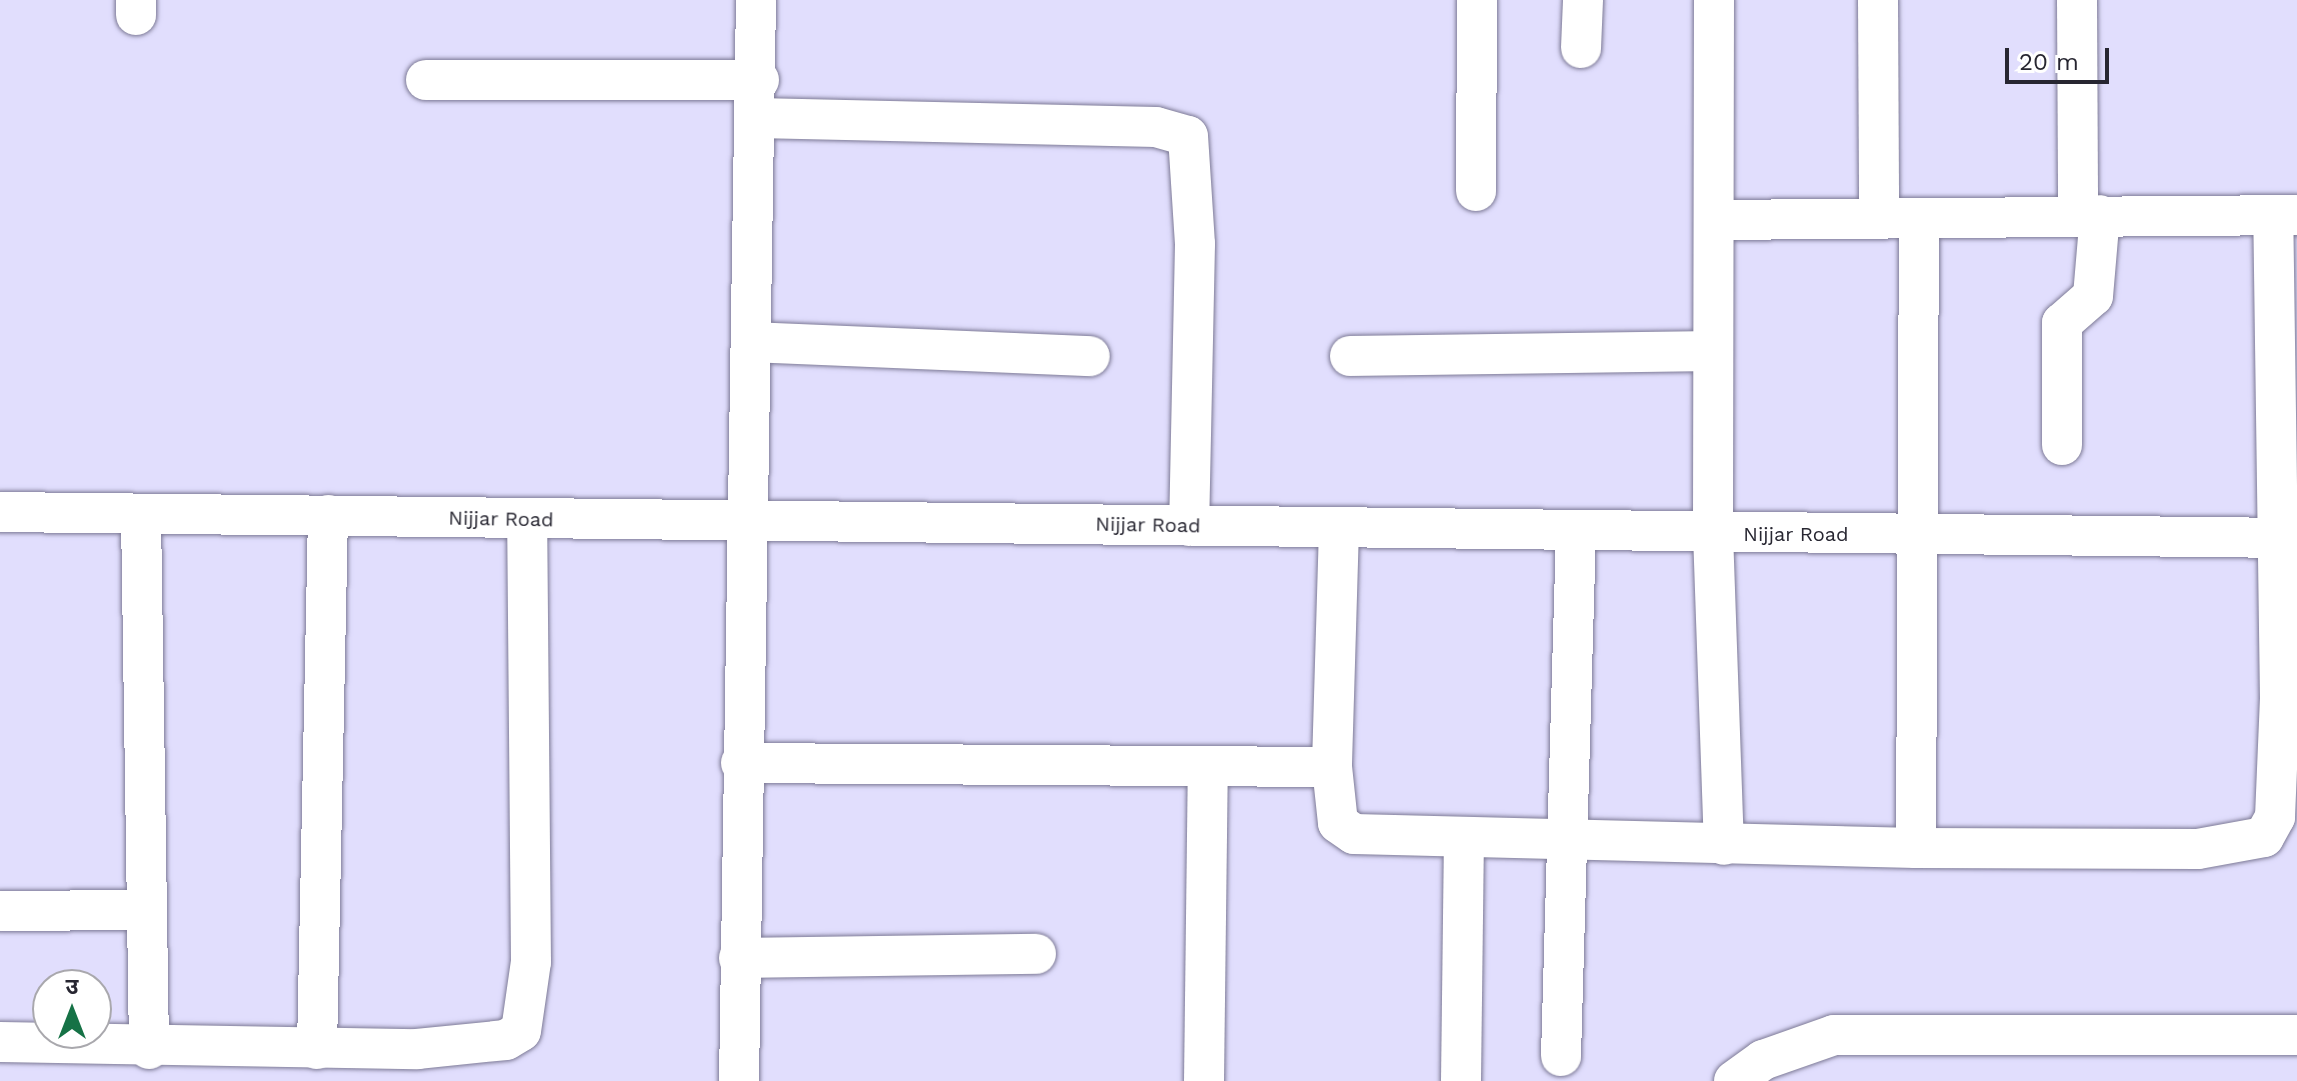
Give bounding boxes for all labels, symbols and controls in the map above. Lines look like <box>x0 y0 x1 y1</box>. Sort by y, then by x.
scale bar <box>2009 32 2113 82</box>
text: 20 m <box>2019 48 2079 76</box>
street label: Nijjar Road <box>448 506 554 532</box>
street label: Nijjar Road <box>1095 512 1201 538</box>
street label: Nijjar Road <box>1743 522 1849 546</box>
north arrow <box>32 969 112 1049</box>
text: उ <box>66 974 78 999</box>

